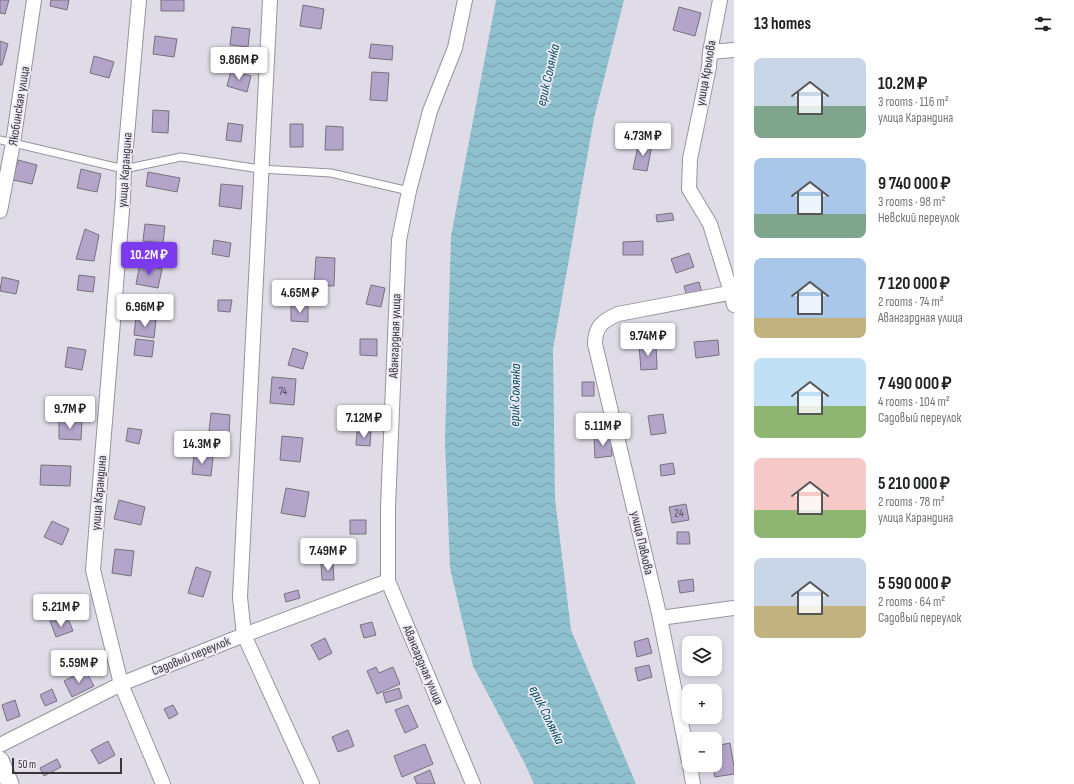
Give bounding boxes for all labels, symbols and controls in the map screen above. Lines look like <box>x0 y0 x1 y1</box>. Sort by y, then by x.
icon: filters <box>1032 13 1054 35</box>
text: 13 homes <box>754 14 811 34</box>
street label: улица Крылова <box>692 39 720 107</box>
water label: ерик Солянка <box>533 42 563 108</box>
pin: 9.86M ₽ <box>202 47 276 81</box>
text: 9.86M ₽ <box>220 52 258 68</box>
street label: Якобинская улица <box>5 65 33 147</box>
icon: home <box>786 74 834 122</box>
text: 10.2M ₽ <box>878 74 927 94</box>
text: 3 rooms · 116 m² <box>878 94 949 110</box>
text: улица Карандина <box>878 110 953 126</box>
pin: 4.73M ₽ <box>606 123 680 157</box>
text: 4.73M ₽ <box>624 128 662 144</box>
street label: улица Карандина <box>114 132 136 208</box>
icon: home <box>786 174 834 222</box>
text: 9 740 000 ₽ <box>878 174 951 194</box>
text: 3 rooms · 98 m² <box>878 194 945 210</box>
text: Невский переулок <box>878 210 960 226</box>
pin: 10.2M ₽ <box>112 242 186 276</box>
text: 10.2M ₽ <box>130 247 168 263</box>
icon: home <box>786 274 834 322</box>
text: 7 120 000 ₽ <box>878 274 950 294</box>
pin: 4.65M ₽ <box>263 280 337 314</box>
text: 4.65M ₽ <box>281 285 319 301</box>
street label: Авангардная улица <box>385 293 404 380</box>
pin: 6.96M ₽ <box>108 294 182 328</box>
text: 2 rooms · 74 m² <box>878 294 944 310</box>
text: 6.96M ₽ <box>126 299 164 315</box>
text: Авангардная улица <box>878 310 963 326</box>
pin: 9.74M ₽ <box>611 323 685 357</box>
text: 9.74M ₽ <box>629 328 667 344</box>
water label: ерик Солянка <box>506 363 524 427</box>
icon: home <box>786 374 834 422</box>
text: 7 490 000 ₽ <box>878 374 952 394</box>
house number: 74 <box>279 385 288 398</box>
text: 4 rooms · 104 m² <box>878 394 950 410</box>
pin: 9.7M ₽ <box>37 396 103 430</box>
text: 9.7M ₽ <box>54 401 86 417</box>
pin: 7.12M ₽ <box>327 405 401 439</box>
text: 7.12M ₽ <box>346 410 382 426</box>
text: Садовый переулок <box>878 410 961 426</box>
pin: 5.11M ₽ <box>566 413 640 447</box>
text: 5.11M ₽ <box>585 418 621 434</box>
pin: 14.3M ₽ <box>165 431 239 465</box>
text: 14.3M ₽ <box>183 436 221 452</box>
street label: улица Карандина <box>88 455 110 531</box>
icon: home <box>786 474 834 522</box>
text: 5 210 000 ₽ <box>878 474 950 494</box>
text: 2 rooms · 78 m² <box>878 494 945 510</box>
house number: 24 <box>674 507 684 520</box>
street label: улица Павлова <box>627 510 657 576</box>
text: улица Карандина <box>878 510 953 526</box>
pin: 7.49M ₽ <box>291 538 365 572</box>
text: 7.49M ₽ <box>309 543 347 559</box>
icon: home <box>786 574 834 622</box>
text: 5 590 000 ₽ <box>878 574 951 594</box>
pin: 5.21M ₽ <box>24 594 98 628</box>
text: 2 rooms · 64 m² <box>878 594 945 610</box>
text: 5.21M ₽ <box>42 599 80 615</box>
text: Садовый переулок <box>878 610 961 626</box>
street label: Авангардная улица <box>399 622 447 707</box>
street label: Садовый переулок <box>149 633 233 679</box>
map controls <box>682 636 722 772</box>
button: layers <box>682 636 722 676</box>
pin: 5.59M ₽ <box>42 650 116 684</box>
text: 5.59M ₽ <box>60 655 98 671</box>
water label: ерик Солянка <box>526 683 569 747</box>
button: + <box>682 684 722 724</box>
button: − <box>682 732 722 772</box>
scale bar <box>12 756 122 775</box>
text: 50 m <box>18 758 36 771</box>

